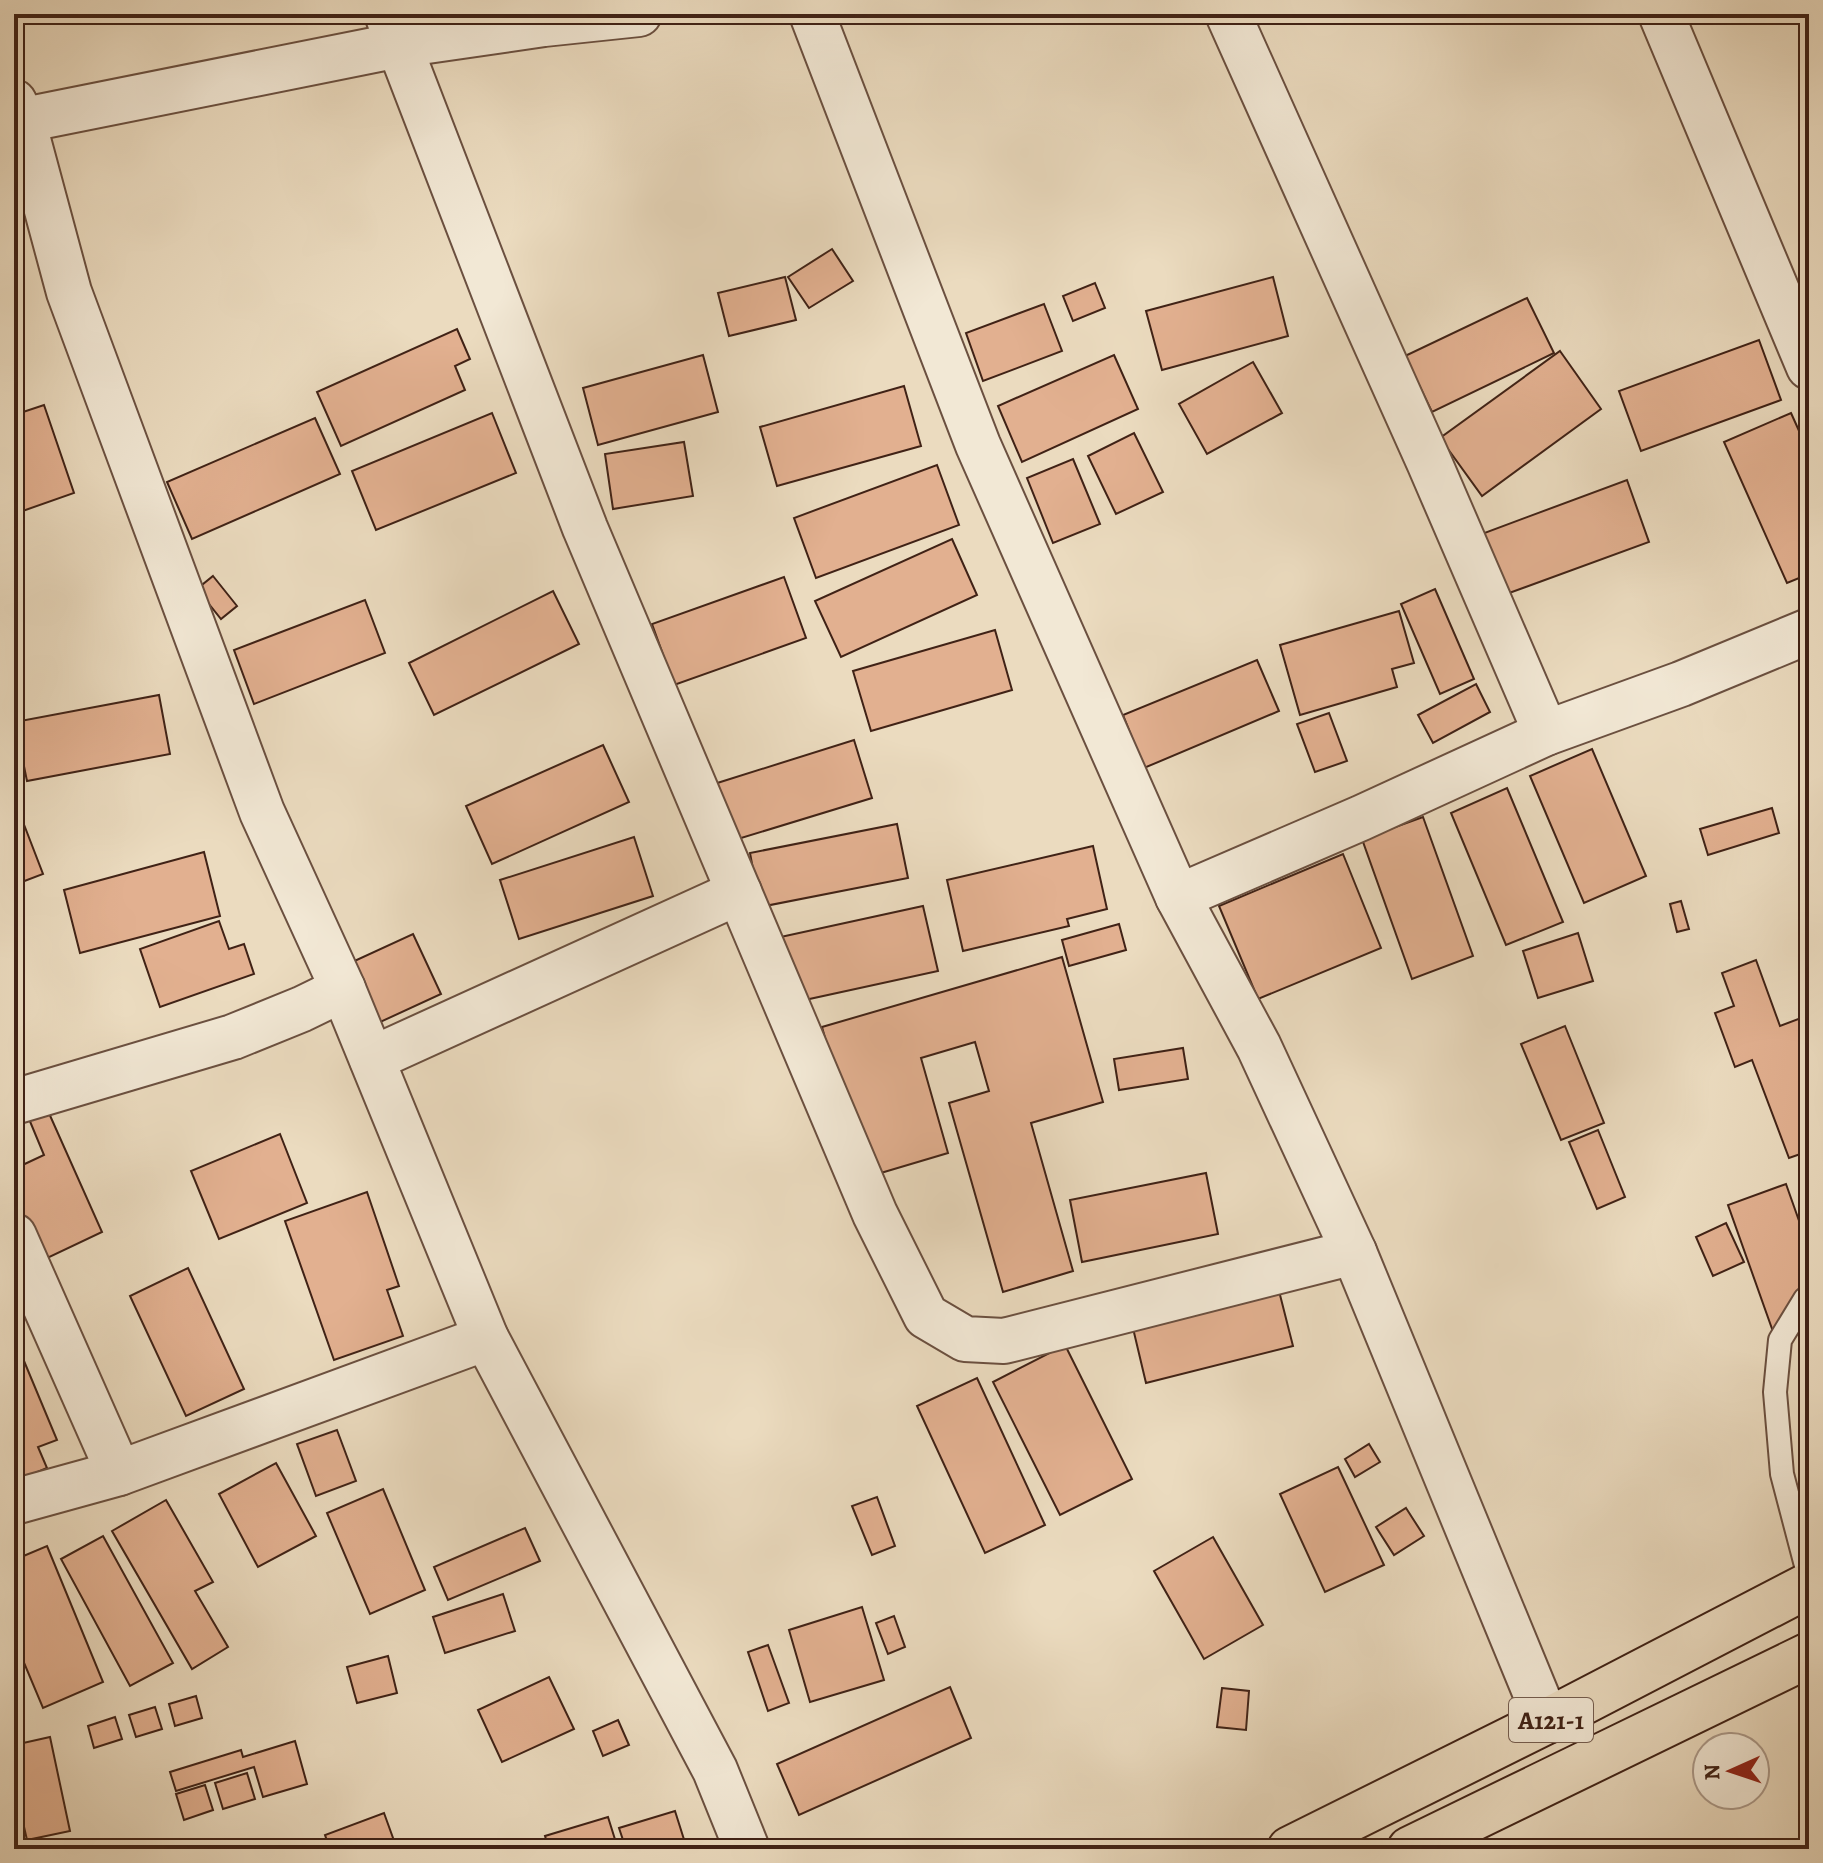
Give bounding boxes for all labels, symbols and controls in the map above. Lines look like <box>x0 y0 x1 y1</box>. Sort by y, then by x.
road number: A121-1 <box>1509 1698 1593 1742</box>
north arrow <box>1691 1731 1771 1811</box>
text: N <box>1697 1763 1727 1781</box>

